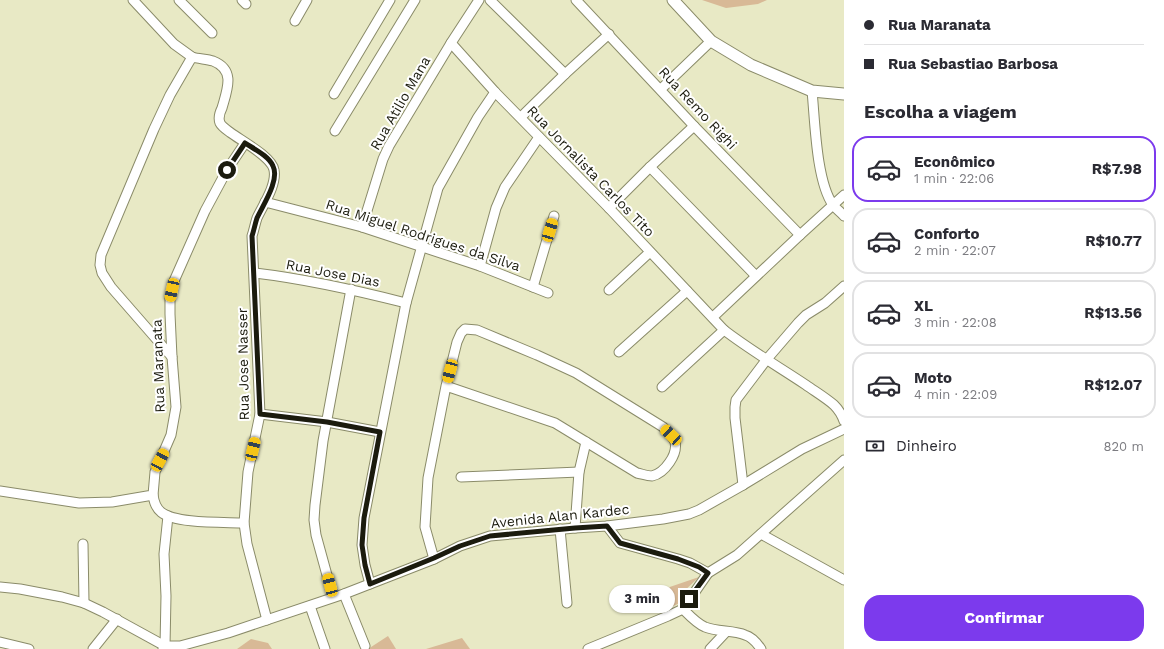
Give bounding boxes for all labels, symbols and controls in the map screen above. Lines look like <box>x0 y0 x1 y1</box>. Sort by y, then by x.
text: Rua Maranata <box>888 16 991 34</box>
street label: Rua Atilio Mana <box>367 53 433 153</box>
text: Rua Sebastiao Barbosa <box>888 55 1058 73</box>
street label: Rua Remo Righi <box>656 64 740 152</box>
text: Escolha a viagem <box>864 101 1017 122</box>
street label: Rua Jornalista Carlos Tito <box>524 102 658 240</box>
icon: car <box>866 151 902 187</box>
text: Econômico <box>914 153 995 171</box>
text: R$7.98 <box>1092 160 1142 178</box>
route start <box>218 161 236 179</box>
text: 1 min · 22:06 <box>914 171 994 186</box>
street label: Rua Miguel Rodrigues da Silva <box>324 196 522 274</box>
car <box>541 217 559 243</box>
icon: car <box>866 223 902 259</box>
text: Conforto <box>914 225 979 243</box>
text: R$10.77 <box>1085 232 1142 250</box>
text: 2 min · 22:07 <box>914 243 996 258</box>
street label: Rua Jose Dias <box>285 256 381 290</box>
car <box>164 277 180 303</box>
icon: car <box>866 295 902 331</box>
text: XL <box>914 297 933 315</box>
text: R$13.56 <box>1084 304 1142 322</box>
street label: Rua Jose Nasser <box>234 307 252 421</box>
text: 3 min · 22:08 <box>914 315 997 330</box>
street label: Rua Maranata <box>148 319 168 413</box>
car <box>441 358 459 384</box>
icon: car <box>866 367 902 403</box>
text: Moto <box>914 369 952 387</box>
text: R$12.07 <box>1084 376 1142 394</box>
text: 4 min · 22:09 <box>914 387 997 402</box>
car <box>658 422 684 448</box>
icon: cash <box>864 435 886 457</box>
car <box>244 436 262 462</box>
text: Dinheiro <box>896 437 957 455</box>
text: 820 m <box>1104 439 1144 454</box>
car <box>149 447 171 473</box>
street label: Avenida Alan Kardec <box>490 501 630 531</box>
car <box>321 572 339 598</box>
callout: 3 min <box>609 585 675 613</box>
route end <box>680 590 698 608</box>
text: 3 min <box>624 591 660 606</box>
button: Confirmar <box>864 595 1144 641</box>

